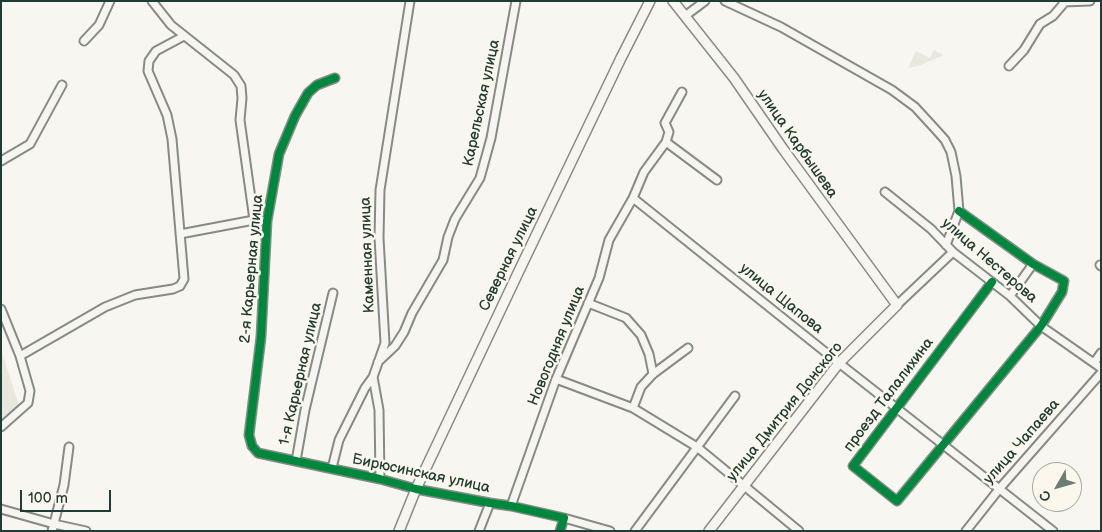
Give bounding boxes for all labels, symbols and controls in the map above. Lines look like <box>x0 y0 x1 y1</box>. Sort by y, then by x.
street label: Карельская улица <box>460 38 504 168</box>
street label: улица Карбышева <box>753 86 841 202</box>
street label: 2-я Карьерная улица <box>237 194 267 344</box>
street label: Каменная улица <box>357 196 379 314</box>
street label: Северная улица <box>476 204 542 314</box>
street label: улица Нестерова <box>938 215 1040 307</box>
street label: улица Щапова <box>736 260 826 338</box>
street label: Новогодняя улица <box>525 284 589 408</box>
street label: 1-я Карьерная улица <box>276 301 326 447</box>
street label: проезд Талалихина <box>840 334 938 456</box>
street label: улица Дмитрия Донского <box>723 339 847 485</box>
street label: улица Чапаева <box>980 396 1064 488</box>
street label: Бирюсинская улица <box>350 451 492 497</box>
north arrow <box>1032 462 1082 512</box>
scale bar <box>22 480 114 512</box>
text: С <box>1036 487 1055 505</box>
text: 100 m <box>28 489 68 508</box>

